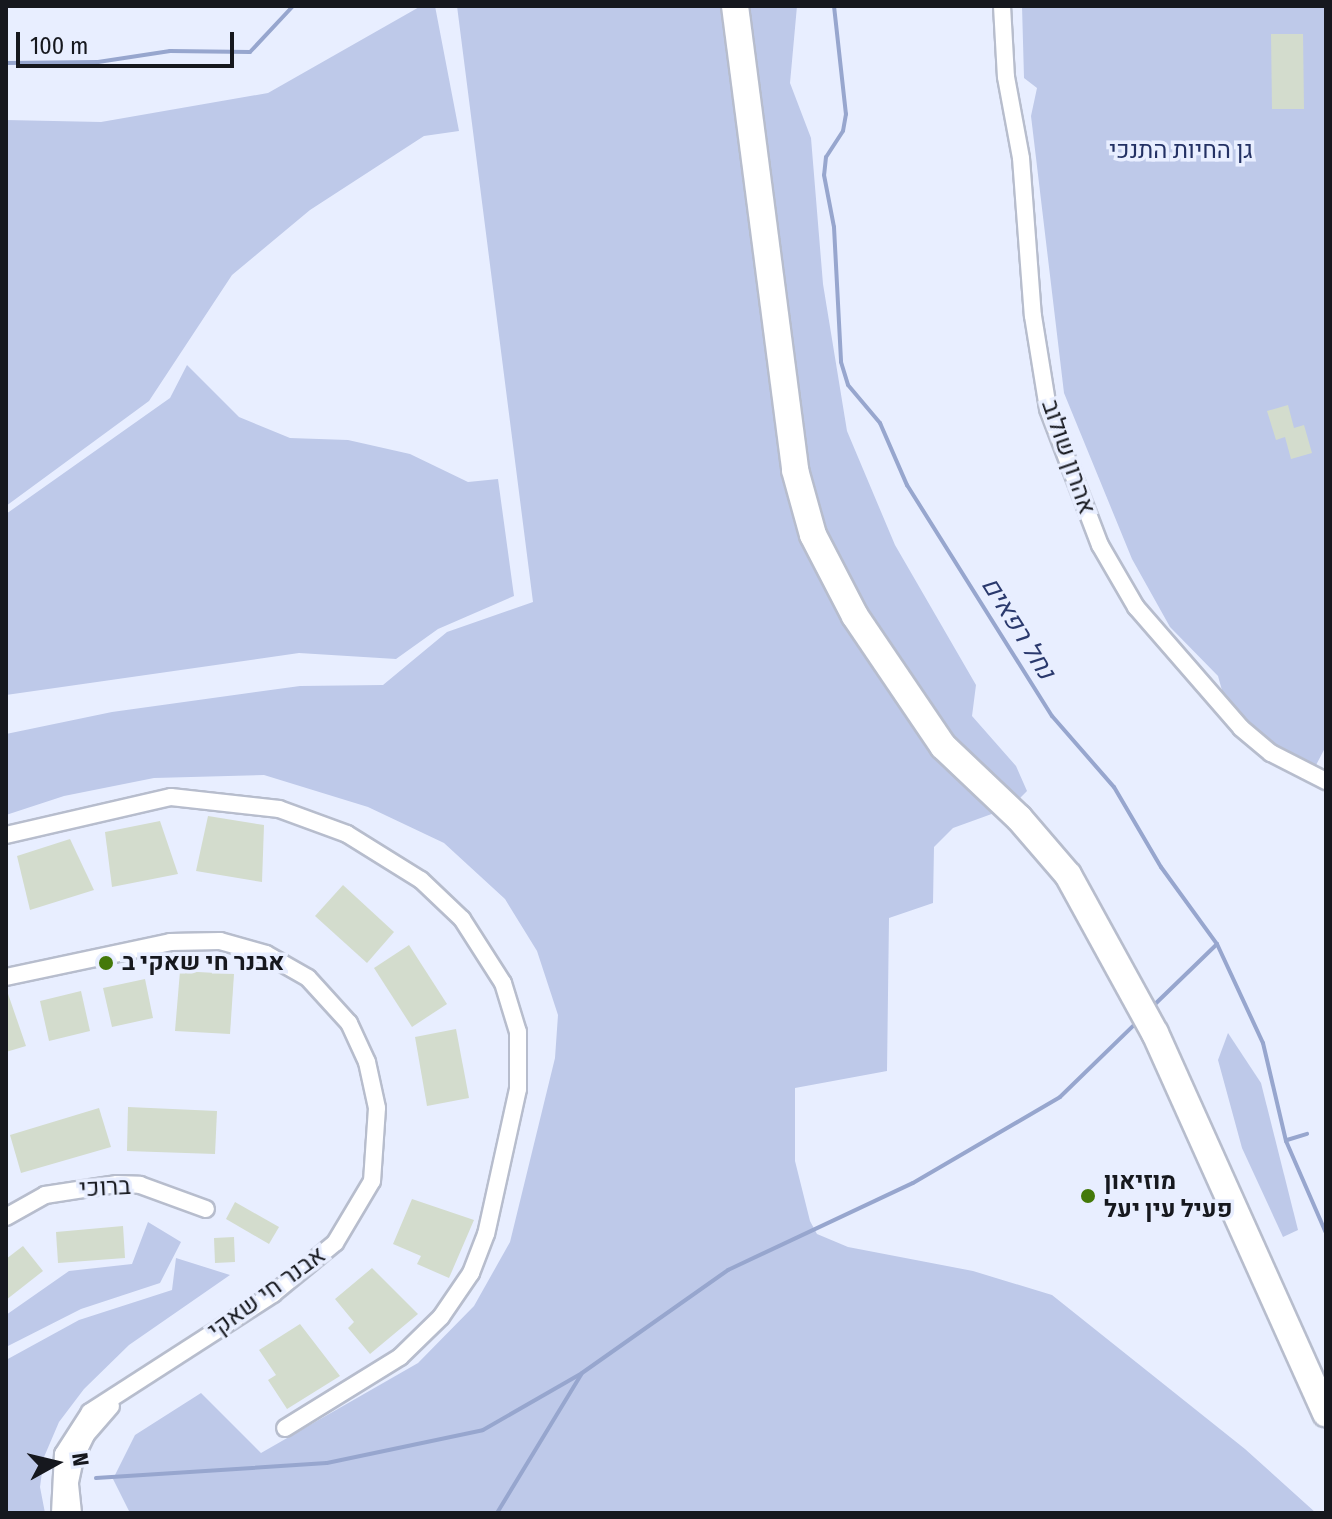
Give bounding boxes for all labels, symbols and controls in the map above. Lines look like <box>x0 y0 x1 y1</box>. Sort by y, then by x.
scale bar <box>20 16 238 66</box>
text: 100 m <box>30 32 88 60</box>
park label: גן החיות התנכי <box>1109 137 1253 165</box>
street label: אהרון שולוב <box>1035 396 1101 518</box>
water label: נחל רפאים <box>974 571 1062 685</box>
place label: אבנר חי שאקי ב <box>122 949 284 977</box>
marker: אבנר חי שאקי ב <box>97 954 115 972</box>
place label: מוזיאון פעיל עין יעל <box>1104 1168 1233 1224</box>
street label: ברוכי <box>78 1172 132 1204</box>
marker: מוזיאון פעיל עין יעל <box>1079 1187 1097 1205</box>
street label: אבנר חי שאקי <box>203 1241 331 1345</box>
north arrow <box>16 1423 96 1503</box>
text: N <box>66 1451 95 1468</box>

